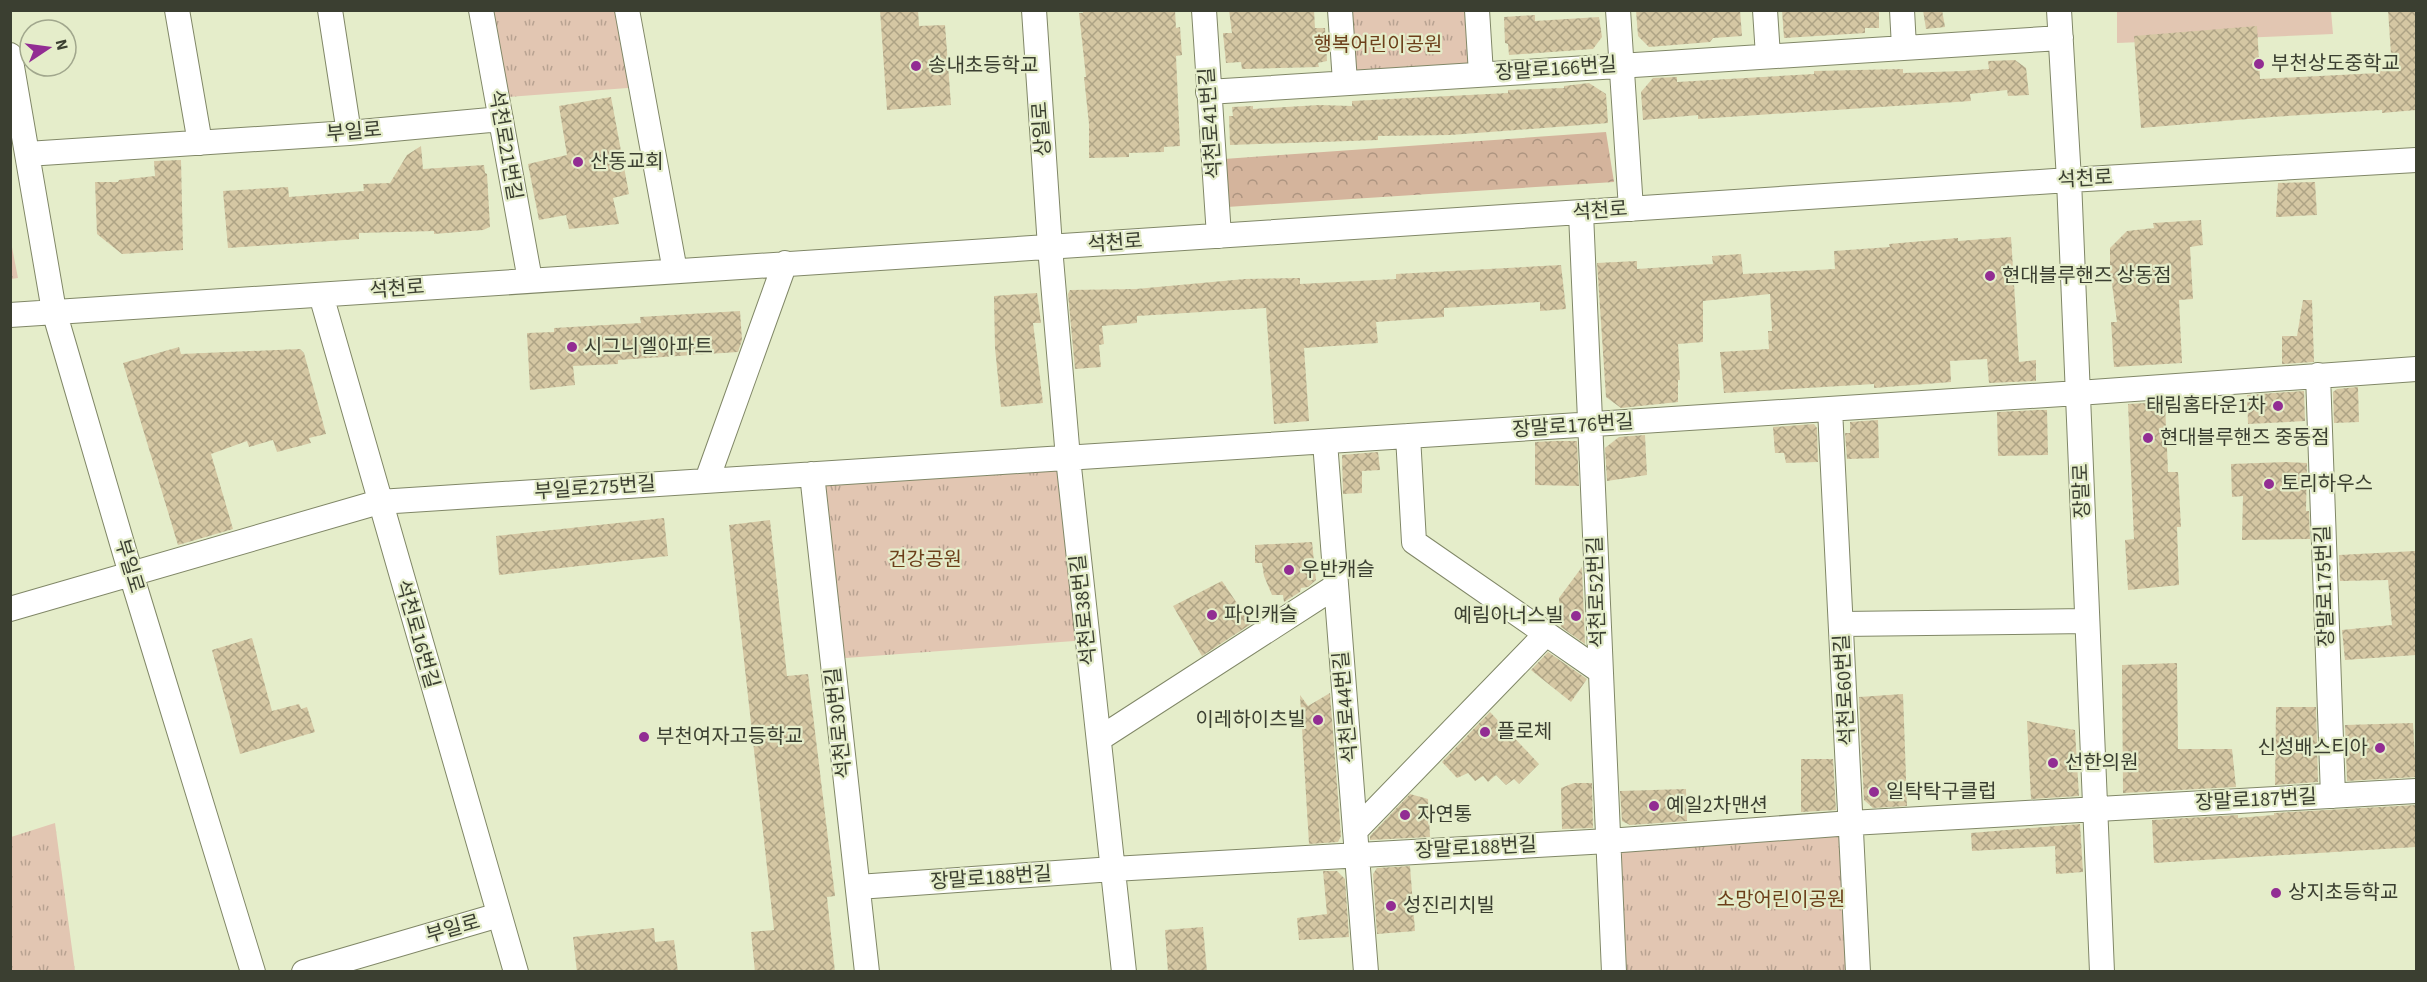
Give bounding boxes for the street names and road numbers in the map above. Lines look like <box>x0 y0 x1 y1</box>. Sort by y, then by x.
street label: 장말로166번길 <box>1494 51 1618 87</box>
street label: 석천로41번길 <box>1193 66 1229 180</box>
street label: 석천로21번길 <box>481 87 529 203</box>
street label: 상일로 <box>1026 100 1058 158</box>
street label: 부일로 <box>325 116 383 148</box>
street label: 석천로 <box>2057 164 2113 194</box>
street label: 석천로 <box>1571 195 1629 227</box>
street label: 석천로 <box>1086 227 1144 259</box>
street label: 석천로 <box>368 273 426 305</box>
street label: 장말로176번길 <box>1511 408 1635 444</box>
street label: 장말로 <box>2067 463 2097 519</box>
street label: 부일로275번길 <box>533 470 657 506</box>
street label: 장말로175번길 <box>2309 525 2341 647</box>
street label: 부일로 <box>108 536 150 596</box>
street label: 석천로52번길 <box>1581 536 1613 648</box>
street label: 석천로38번길 <box>1064 553 1104 667</box>
street label: 석천로16번길 <box>388 576 446 692</box>
street label: 석천로60번길 <box>1828 633 1862 747</box>
street label: 석천로44번길 <box>1327 650 1365 764</box>
street label: 석천로30번길 <box>819 666 859 780</box>
street label: 장말로187번길 <box>2194 783 2318 817</box>
street label: 장말로188번길 <box>1414 831 1538 865</box>
street label: 장말로188번길 <box>929 860 1053 896</box>
street label: 부일로 <box>423 908 483 950</box>

